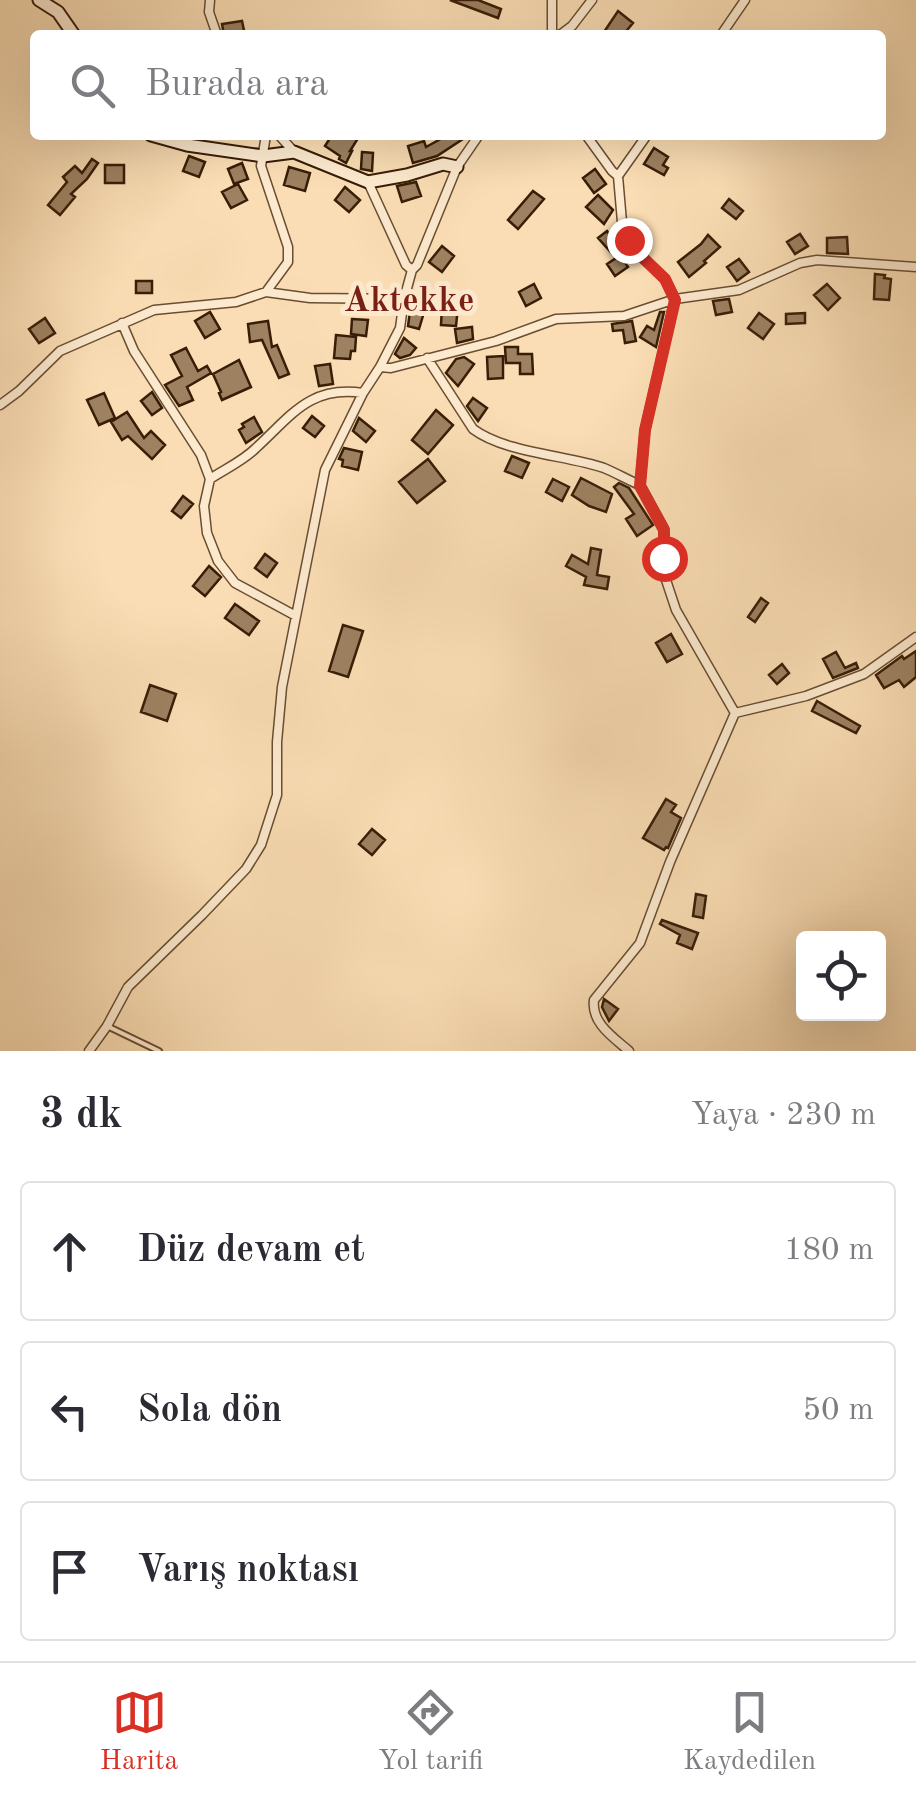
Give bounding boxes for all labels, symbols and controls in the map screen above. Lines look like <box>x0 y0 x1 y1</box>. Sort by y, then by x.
search box <box>30 30 886 140</box>
icon: search <box>65 58 120 113</box>
text: Burada ara <box>145 66 328 104</box>
route end <box>607 218 653 264</box>
district label: Aktekke <box>344 284 474 319</box>
route start <box>642 536 688 582</box>
map controls <box>796 931 886 1021</box>
button: locate <box>796 931 886 1021</box>
text: 3 dk <box>40 1095 122 1137</box>
text: Yaya · 230 m <box>691 1100 876 1132</box>
icon: ahead <box>42 1224 97 1279</box>
text: Düz devam et <box>137 1232 365 1270</box>
text: 180 m <box>784 1235 874 1267</box>
icon: left <box>42 1384 97 1439</box>
text: Sola dön <box>137 1392 282 1430</box>
text: 50 m <box>803 1395 874 1427</box>
icon: arrive <box>42 1544 97 1599</box>
text: Varış noktası <box>137 1552 359 1590</box>
tab: Harita <box>100 1685 178 1780</box>
tab: Yol tarifi <box>378 1685 483 1780</box>
tab: Kaydedilen <box>683 1685 816 1780</box>

